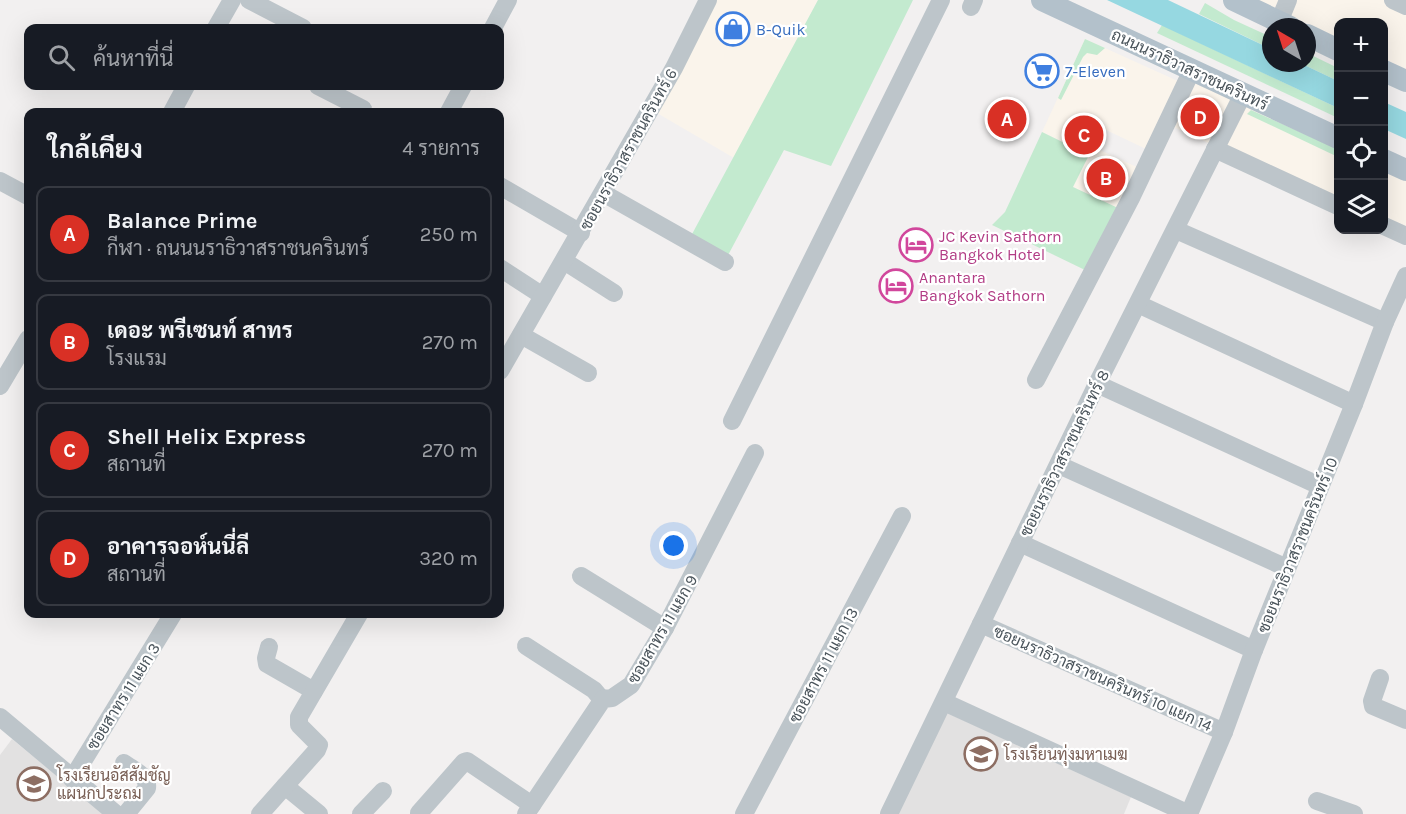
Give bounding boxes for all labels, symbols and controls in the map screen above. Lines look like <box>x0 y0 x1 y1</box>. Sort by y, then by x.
shop icon: B-Quik <box>715 11 751 47</box>
north arrow <box>1262 18 1316 72</box>
map controls <box>1334 18 1388 234</box>
button: + <box>1334 18 1388 72</box>
place label: B-Quik <box>756 20 805 39</box>
street label: ถนนนราธิวาสราชนครินทร์ <box>1109 22 1273 114</box>
search box <box>24 24 504 90</box>
icon: search <box>45 41 78 74</box>
text: ค้นหาที่นี่ <box>93 46 173 72</box>
supermarket icon: 7-Eleven <box>1024 53 1060 89</box>
place label: 7-Eleven <box>1065 62 1126 81</box>
street label: ซอยนราธิวาสราชนครินทร์ 6 <box>573 64 681 234</box>
button: − <box>1334 72 1388 126</box>
pin: D <box>1180 94 1220 140</box>
pin: A <box>988 96 1026 142</box>
pin: C <box>1064 112 1104 158</box>
button: locate <box>1334 126 1388 180</box>
text: ใกล้เคียง <box>48 134 143 165</box>
text: 4 รายการ <box>402 137 480 160</box>
pin: B <box>1086 156 1126 201</box>
button: layers <box>1334 180 1388 234</box>
text: Balance Prime <box>107 208 257 234</box>
text: A <box>63 223 76 246</box>
text: 250 m <box>420 223 478 246</box>
hotel icon: JC Kevin Sathorn Bangkok Hotel <box>898 227 934 263</box>
place label: JC Kevin Sathorn Bangkok Hotel <box>939 227 1062 264</box>
text: กีฬา · ถนนนราธิวาสราชนครินทร์ <box>107 237 369 260</box>
hotel icon: Anantara Bangkok Sathorn <box>878 268 914 304</box>
place label: Anantara Bangkok Sathorn <box>919 268 1045 305</box>
text: เดอะ พรีเซนท์ สาทร <box>107 318 293 344</box>
text: B <box>63 331 76 354</box>
text: 270 m <box>422 331 478 354</box>
text: โรงแรม <box>107 347 167 370</box>
street label: ซอยนราธิวาสราชนครินทร์ 8 <box>1013 366 1113 540</box>
text: Shell Helix Express <box>107 424 306 450</box>
text: C <box>63 439 76 462</box>
text: 270 m <box>422 439 478 462</box>
text: สถานที่ <box>107 453 166 476</box>
street label: ซอยนราธิวาสราชนครินทร์ 10 <box>1251 453 1341 636</box>
your location <box>659 531 688 560</box>
text: อาคารจอห์นนี่ลี <box>107 534 249 560</box>
text: D <box>63 547 76 570</box>
text: 320 m <box>419 547 478 570</box>
text: สถานที่ <box>107 563 166 586</box>
street label: ซอยสาทร 11 แยก 9 <box>624 571 701 687</box>
street label: ซอยสาทร 11 แยก 13 <box>785 604 862 726</box>
street label: ซอยนราธิวาสราชนครินทร์ 10 แยก 14 <box>991 619 1216 735</box>
street label: ซอยสาทร 11 แยก 3 <box>83 639 164 753</box>
school or university icon: โรงเรียนทุ่งมหาเมฆ <box>963 736 999 772</box>
place label: โรงเรียนทุ่งมหาเมฆ <box>1003 743 1128 766</box>
place label: โรงเรียนอัสสัมชัญ แผนกประถม <box>56 764 171 803</box>
school or university icon: โรงเรียนอัสสัมชัญ แผนกประถม <box>16 766 52 802</box>

